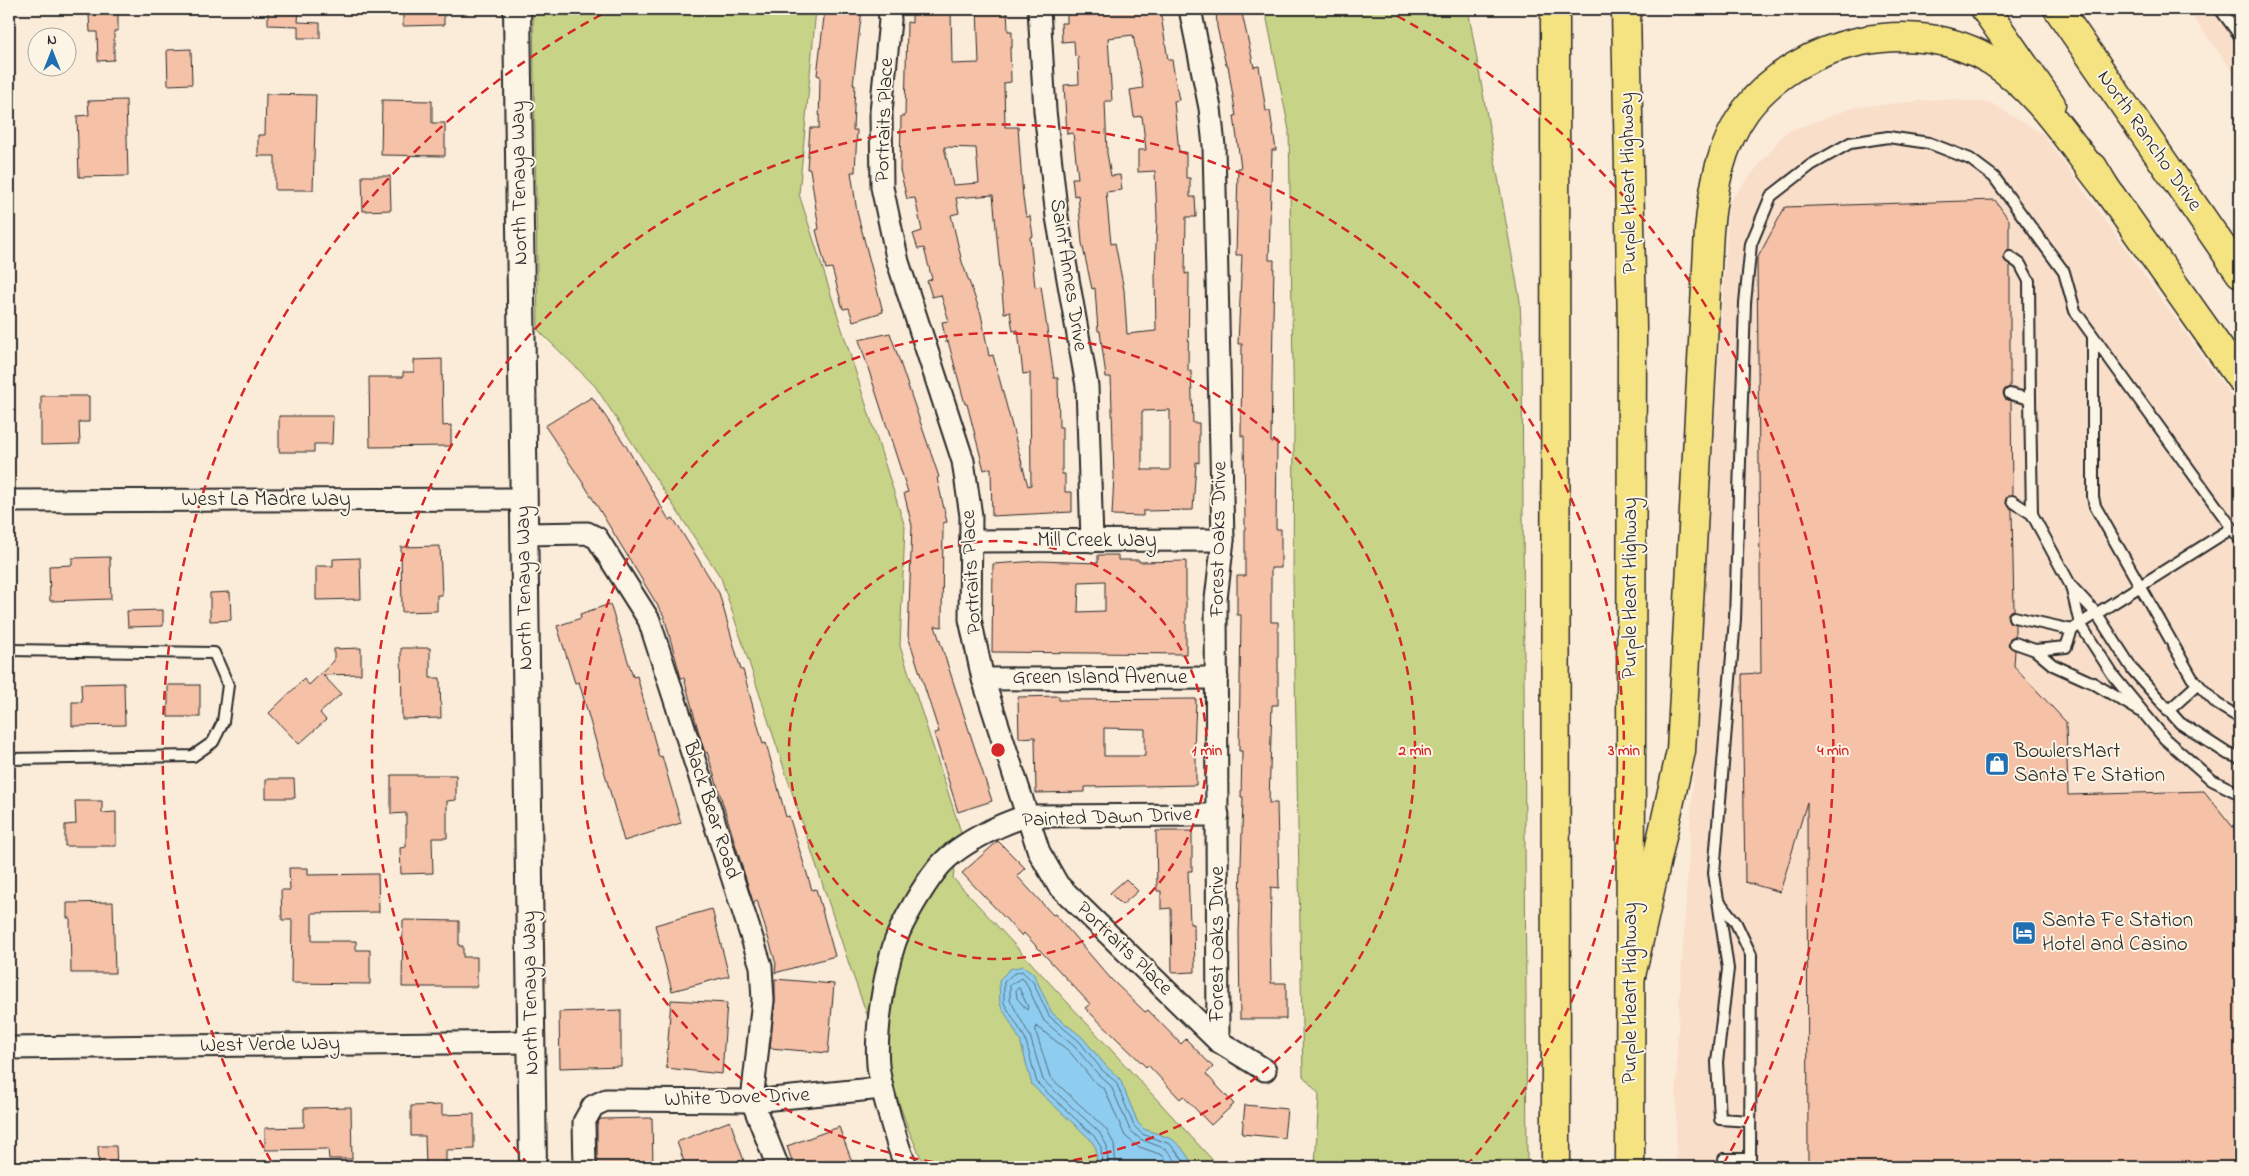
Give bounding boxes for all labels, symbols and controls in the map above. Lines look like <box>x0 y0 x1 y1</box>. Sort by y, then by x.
north arrow <box>28 28 78 78</box>
text: N <box>47 30 57 51</box>
street label: Portraits Place <box>868 57 902 183</box>
street label: North Rancho Drive <box>2089 64 2209 218</box>
street label: Purple Heart Highway <box>1612 92 1648 274</box>
street label: North Tenaya Way <box>504 100 538 266</box>
street label: Saint Annes Drive <box>1041 197 1095 354</box>
street label: Forest Oaks Drive <box>1203 460 1235 618</box>
street label: West La Madre Way <box>181 485 351 517</box>
street label: Purple Heart Highway <box>1616 497 1648 679</box>
street label: North Tenaya Way <box>509 505 543 671</box>
street label: Portraits Place <box>954 508 990 635</box>
street label: Mill Creek Way <box>1037 526 1157 558</box>
street label: Green Island Avenue <box>1013 663 1188 693</box>
street label: Black Bear Road <box>674 736 748 883</box>
place label: BowlersMart Santa Fe Station <box>2013 737 2165 791</box>
text: 1 min <box>1192 740 1223 762</box>
text: 2 min <box>1398 740 1432 762</box>
text: 3 min <box>1607 740 1640 762</box>
text: 4 min <box>1816 740 1849 762</box>
centre of rings <box>989 741 1007 759</box>
shop icon: BowlersMart Santa Fe Station <box>1984 751 2010 777</box>
street label: Painted Dawn Drive <box>1022 800 1193 836</box>
street label: Forest Oaks Drive <box>1203 866 1233 1023</box>
street label: Portraits Place <box>1069 895 1180 1003</box>
street label: Purple Heart Highway <box>1616 902 1648 1084</box>
place label: Santa Fe Station Hotel and Casino <box>2042 906 2193 960</box>
street label: North Tenaya Way <box>515 910 549 1076</box>
hotel icon: Santa Fe Station Hotel and Casino <box>2011 920 2037 946</box>
street label: West Verde Way <box>200 1029 340 1063</box>
street label: White Dove Drive <box>664 1080 811 1116</box>

